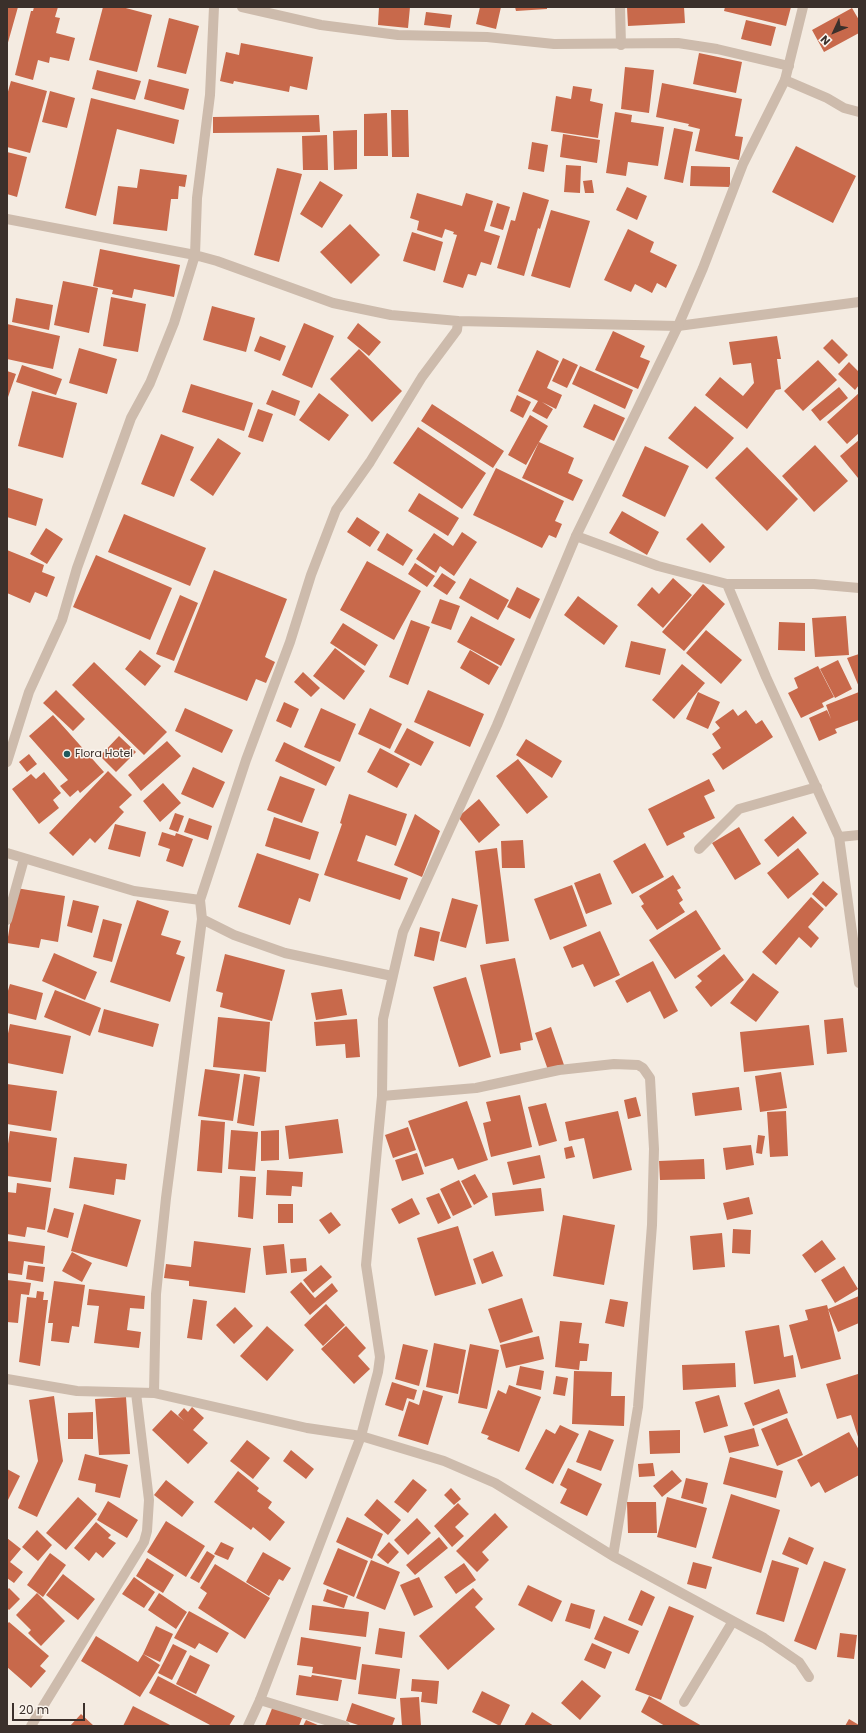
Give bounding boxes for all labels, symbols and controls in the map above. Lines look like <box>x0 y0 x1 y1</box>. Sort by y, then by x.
north arrow <box>814 12 854 52</box>
text: N <box>817 32 834 49</box>
place label: Flora Hotel <box>75 747 133 761</box>
marker: Flora Hotel <box>62 749 72 759</box>
scale bar <box>14 1695 87 1721</box>
text: 20 m <box>19 1701 49 1718</box>

